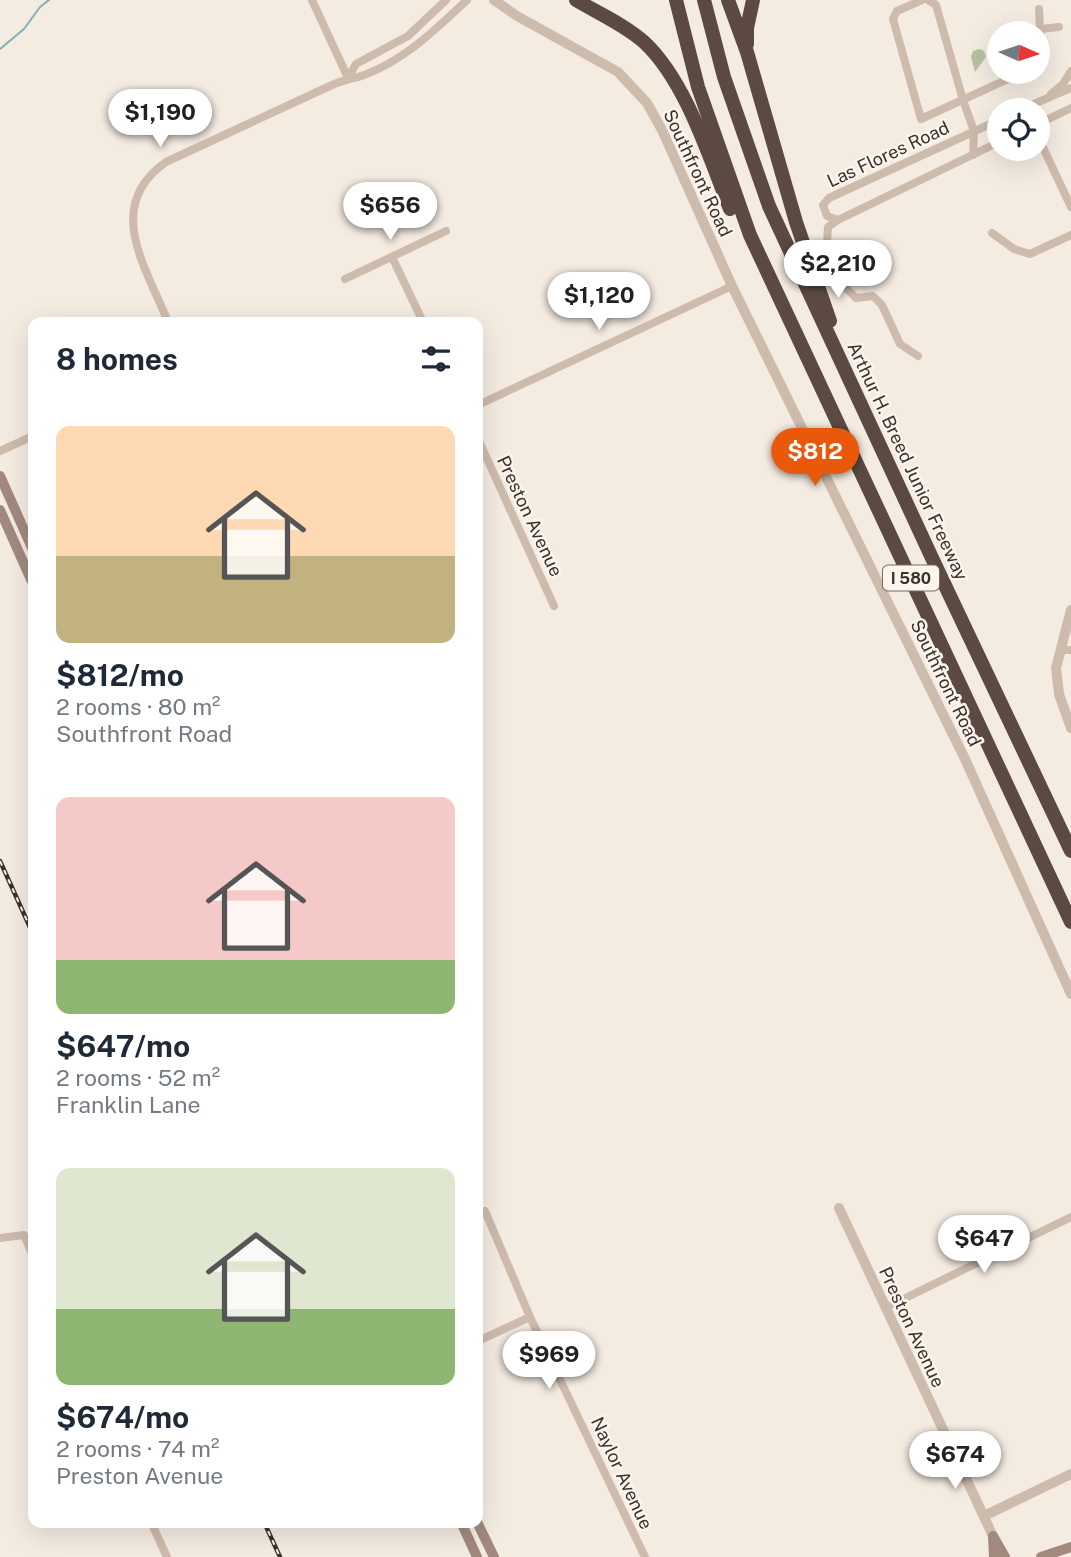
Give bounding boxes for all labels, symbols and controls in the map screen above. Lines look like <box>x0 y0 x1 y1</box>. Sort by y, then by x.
north arrow <box>987 21 1050 84</box>
map controls <box>987 21 1050 161</box>
pin: $1,190 <box>103 90 217 149</box>
text: $1,190 <box>124 98 196 125</box>
button: locate <box>987 98 1050 161</box>
street label: Southfront Road <box>659 106 737 240</box>
street label: Las Flores Road <box>824 117 952 191</box>
pin: $656 <box>349 182 431 242</box>
text: $656 <box>359 191 421 218</box>
pin: $2,210 <box>781 240 895 300</box>
text: $2,210 <box>800 249 876 276</box>
pin: $1,120 <box>542 272 656 332</box>
text: $1,120 <box>563 281 635 308</box>
street label: Arthur H. Breed Junior Freeway <box>843 339 973 584</box>
icon: filters <box>417 340 455 378</box>
text: 8 homes <box>56 341 178 377</box>
pin: $812 <box>774 428 856 488</box>
text: $812 <box>787 437 843 464</box>
street label: Preston Avenue <box>493 452 567 580</box>
icon: home <box>193 472 319 598</box>
road number: I 580 <box>883 566 939 590</box>
street label: Southfront Road <box>906 616 986 750</box>
text: $812/mo <box>56 657 184 693</box>
text: 2 rooms · 80 m² <box>56 693 221 720</box>
text: Southfront Road <box>56 720 232 747</box>
icon: home <box>193 843 319 969</box>
text: $647/mo <box>56 1028 190 1064</box>
text: 2 rooms · 52 m² <box>56 1064 220 1091</box>
text: Franklin Lane <box>56 1091 201 1118</box>
icon: home <box>193 1214 319 1340</box>
pin: $647 <box>943 1216 1025 1275</box>
text: $647 <box>954 1224 1014 1251</box>
street label: Preston Avenue <box>875 1263 949 1391</box>
pin: $969 <box>508 1332 590 1391</box>
text: $969 <box>518 1340 580 1367</box>
text: $674/mo <box>56 1399 189 1435</box>
street label: Naylor Avenue <box>587 1414 657 1532</box>
pin: $674 <box>914 1432 996 1491</box>
text: 2 rooms · 74 m² <box>56 1435 219 1462</box>
text: $674 <box>925 1440 985 1467</box>
text: Preston Avenue <box>56 1462 223 1489</box>

